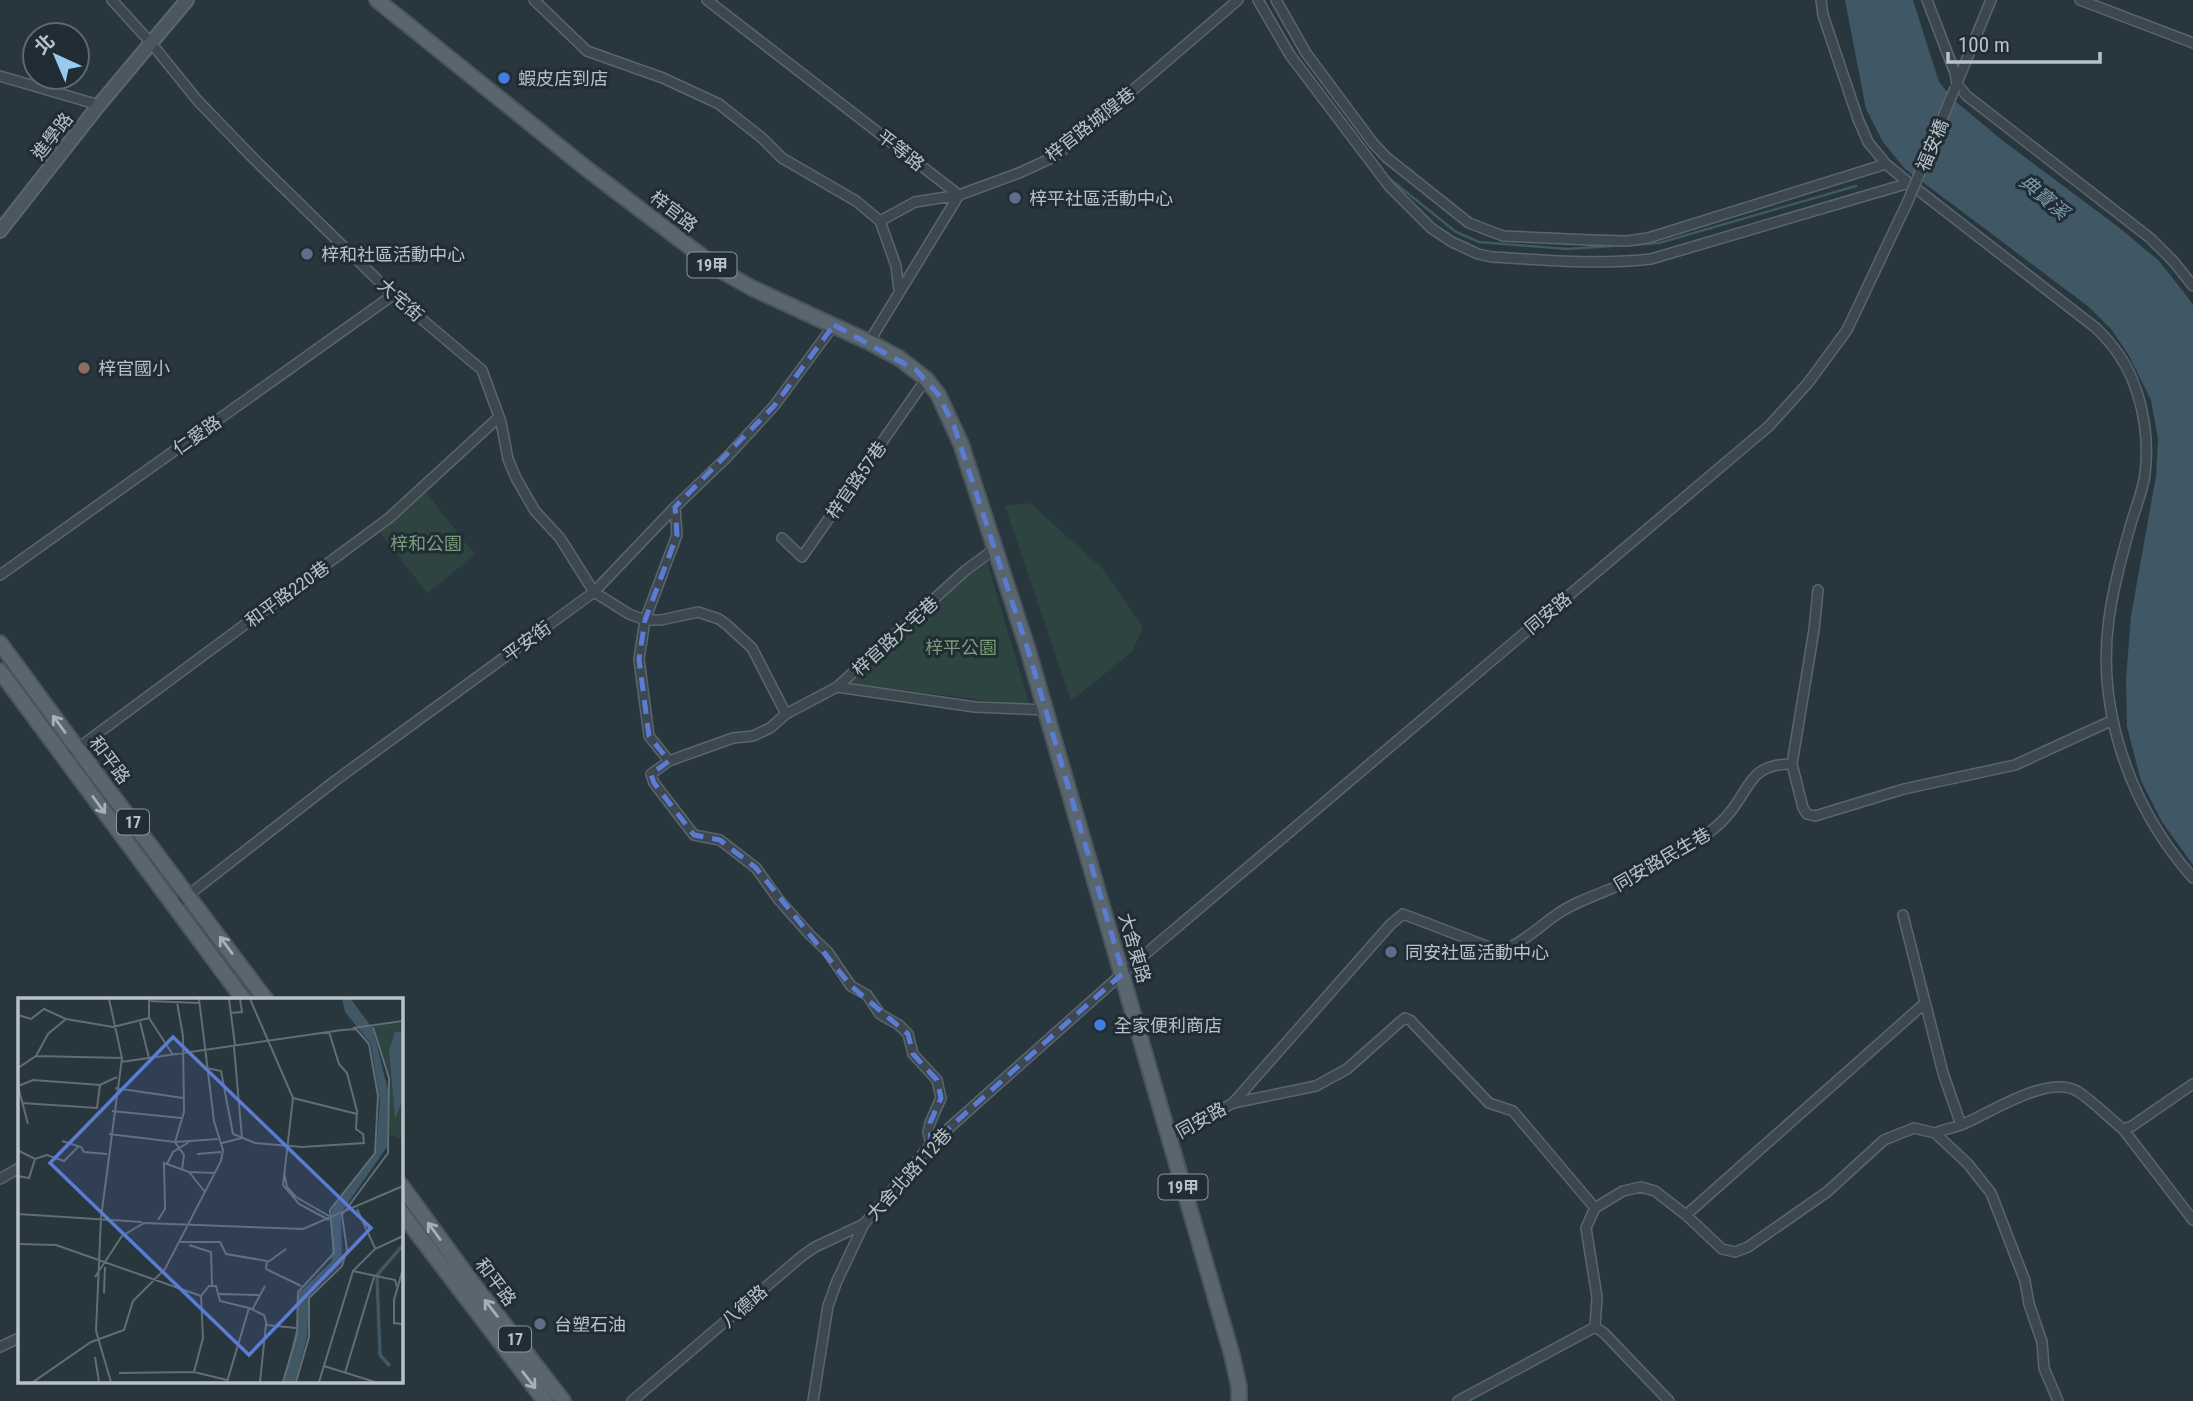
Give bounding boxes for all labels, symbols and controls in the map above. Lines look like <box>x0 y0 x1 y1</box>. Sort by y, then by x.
north arrow <box>21 21 91 91</box>
scale bar <box>1948 21 2100 65</box>
text: 北 <box>30 29 59 59</box>
text: 100 m <box>1958 33 2010 57</box>
place label: 蝦皮店到店 <box>518 68 608 89</box>
marker: 蝦皮店到店 <box>496 70 512 86</box>
street label: 梓官路城隍巷 <box>1041 82 1139 166</box>
street label: 進學路 <box>27 108 77 164</box>
street label: 福安橋 <box>1912 116 1952 174</box>
street label: 平等路 <box>873 125 929 175</box>
water label: 典寶溪 <box>2015 170 2076 226</box>
street label: 梓官路 <box>646 186 702 236</box>
place label: 梓平社區活動中心 <box>1029 188 1173 209</box>
marker: 梓平社區活動中心 <box>1007 190 1023 206</box>
place label: 梓和社區活動中心 <box>321 244 465 265</box>
marker: 梓和社區活動中心 <box>299 246 315 262</box>
road number: 19甲 <box>688 252 736 278</box>
street label: 大宅街 <box>374 274 428 326</box>
place label: 梓官國小 <box>98 358 170 379</box>
marker: 梓官國小 <box>76 360 92 376</box>
street label: 仁愛路 <box>169 411 225 459</box>
street label: 梓官路57巷 <box>822 437 890 523</box>
park label: 梓和公園 <box>390 533 462 554</box>
street label: 和平路220巷 <box>241 557 333 631</box>
street label: 同安路 <box>1521 588 1575 638</box>
street label: 梓官路大宅巷 <box>848 592 942 680</box>
street label: 平安街 <box>499 617 555 665</box>
park label: 梓平公園 <box>925 637 997 658</box>
one-way arrow <box>52 715 66 734</box>
street label: 和平路 <box>85 732 135 788</box>
one-way arrow <box>91 795 106 814</box>
road number: 17 <box>117 810 149 834</box>
street label: 同安路民生巷 <box>1610 823 1714 895</box>
street label: 大舍東路 <box>1115 911 1155 985</box>
one-way arrow <box>218 936 233 955</box>
place label: 同安社區活動中心 <box>1405 942 1549 963</box>
marker: 同安社區活動中心 <box>1383 944 1399 960</box>
inset map <box>18 998 402 1384</box>
place label: 全家便利商店 <box>1114 1015 1222 1036</box>
marker: 全家便利商店 <box>1092 1017 1108 1033</box>
street label: 同安路 <box>1172 1098 1230 1142</box>
street label: 大舍北路112巷 <box>862 1124 956 1224</box>
road number: 19甲 <box>1158 1175 1208 1200</box>
one-way arrow <box>427 1222 441 1241</box>
street label: 和平路 <box>471 1254 521 1310</box>
street label: 八德路 <box>717 1280 771 1332</box>
one-way arrow <box>484 1299 499 1318</box>
place label: 台塑石油 <box>554 1314 626 1335</box>
marker: 台塑石油 <box>532 1316 548 1332</box>
road number: 17 <box>499 1326 531 1352</box>
one-way arrow <box>521 1370 536 1389</box>

